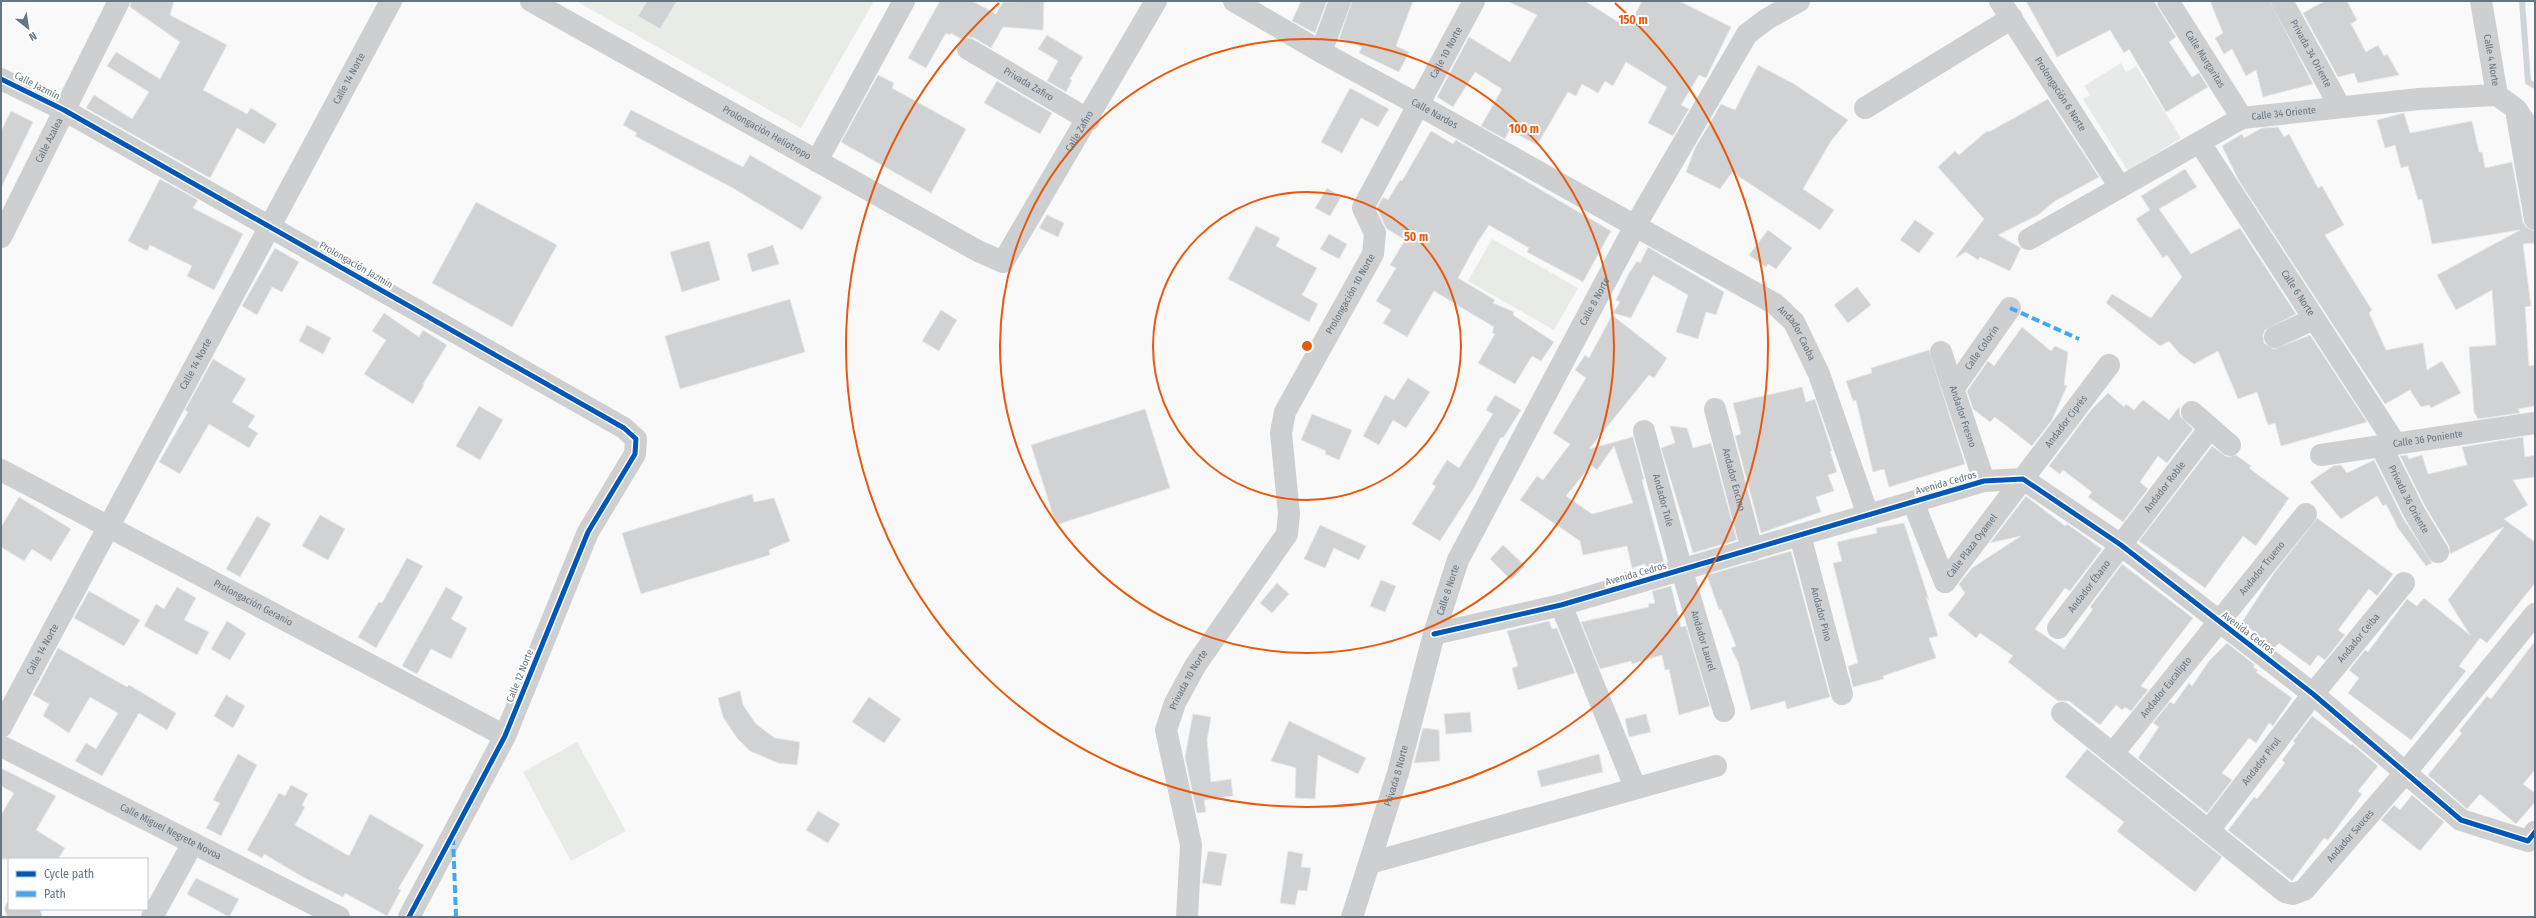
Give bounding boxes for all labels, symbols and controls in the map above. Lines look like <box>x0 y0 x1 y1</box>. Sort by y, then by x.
north arrow <box>8 8 48 48</box>
text: 150 m <box>1618 13 1648 27</box>
street label: Privada 34 Oriente <box>2287 18 2334 90</box>
street label: Calle 10 Norte <box>1428 25 1465 81</box>
street label: Calle Margaritas <box>2182 28 2227 90</box>
text: N <box>27 29 39 44</box>
street label: Calle 4 Norte <box>2481 33 2501 87</box>
street label: Calle 14 Norte <box>331 51 368 106</box>
street label: Prolongación 6 Norte <box>2032 55 2089 134</box>
street label: Privada Zafiro <box>1001 65 1056 104</box>
street label: Calle Jazmín <box>12 69 62 103</box>
street label: Calle Nardos <box>1409 96 1460 132</box>
street label: Prolongación Heliotropo <box>720 103 813 162</box>
street label: Calle 34 Oriente <box>2251 104 2317 123</box>
street label: Calle Zafiro <box>1063 109 1096 154</box>
street label: Calle Azalea <box>33 116 66 165</box>
text: 100 m <box>1509 122 1539 136</box>
text: 50 m <box>1404 230 1428 244</box>
street label: Prolongación Jazmín <box>317 238 395 291</box>
street label: Prolongación 10 Norte <box>1323 252 1378 336</box>
street label: Calle 6 Norte <box>2278 268 2317 318</box>
street label: Calle 8 Norte <box>1577 275 1613 328</box>
street label: Andador Caoba <box>1775 303 1818 363</box>
street label: Calle Colorín <box>1962 323 2002 372</box>
street label: Calle 14 Norte <box>177 336 215 392</box>
centre of rings <box>1300 339 1314 353</box>
street label: Andador Fresno <box>1947 384 1978 449</box>
street label: Andador Ciprés <box>2042 393 2090 450</box>
street label: Calle 36 Poniente <box>2392 428 2464 450</box>
street label: Andador Encino <box>1720 447 1748 512</box>
street label: Andador Roble <box>2142 459 2188 515</box>
street label: Privada 36 Oriente <box>2386 463 2431 536</box>
street label: Avenida Cedros <box>1914 469 1978 497</box>
street label: Andador Tule <box>1650 473 1676 528</box>
street label: Calle Plaza Oyamel <box>1944 512 2000 580</box>
street label: Andador Trueno <box>2237 539 2288 598</box>
street label: Andador Ébano <box>2066 558 2113 615</box>
street label: Avenida Cedros <box>1604 560 1668 588</box>
street label: Calle 8 Norte <box>1434 563 1462 617</box>
street label: Prolongación Geranio <box>211 577 295 629</box>
street label: Andador Pino <box>1808 586 1834 643</box>
street label: Andador Laurel <box>1688 609 1718 673</box>
street label: Avenida Cedros <box>2219 609 2277 657</box>
street label: Andador Ceiba <box>2335 611 2382 665</box>
street label: Calle 14 Norte <box>24 622 61 677</box>
street label: Privada 10 Norte <box>1167 647 1210 711</box>
street label: Calle 12 Norte <box>504 648 536 704</box>
street label: Andador Eucalipto <box>2138 654 2194 720</box>
street label: Andador Pirul <box>2240 735 2284 788</box>
street label: Privada 8 Norte <box>1382 744 1411 808</box>
street label: Calle Miguel Negrete Novoa <box>118 801 223 862</box>
street label: Andador Sauces <box>2324 807 2376 865</box>
legend <box>8 858 148 910</box>
text: Cycle path <box>44 867 94 881</box>
text: Path <box>44 887 66 901</box>

